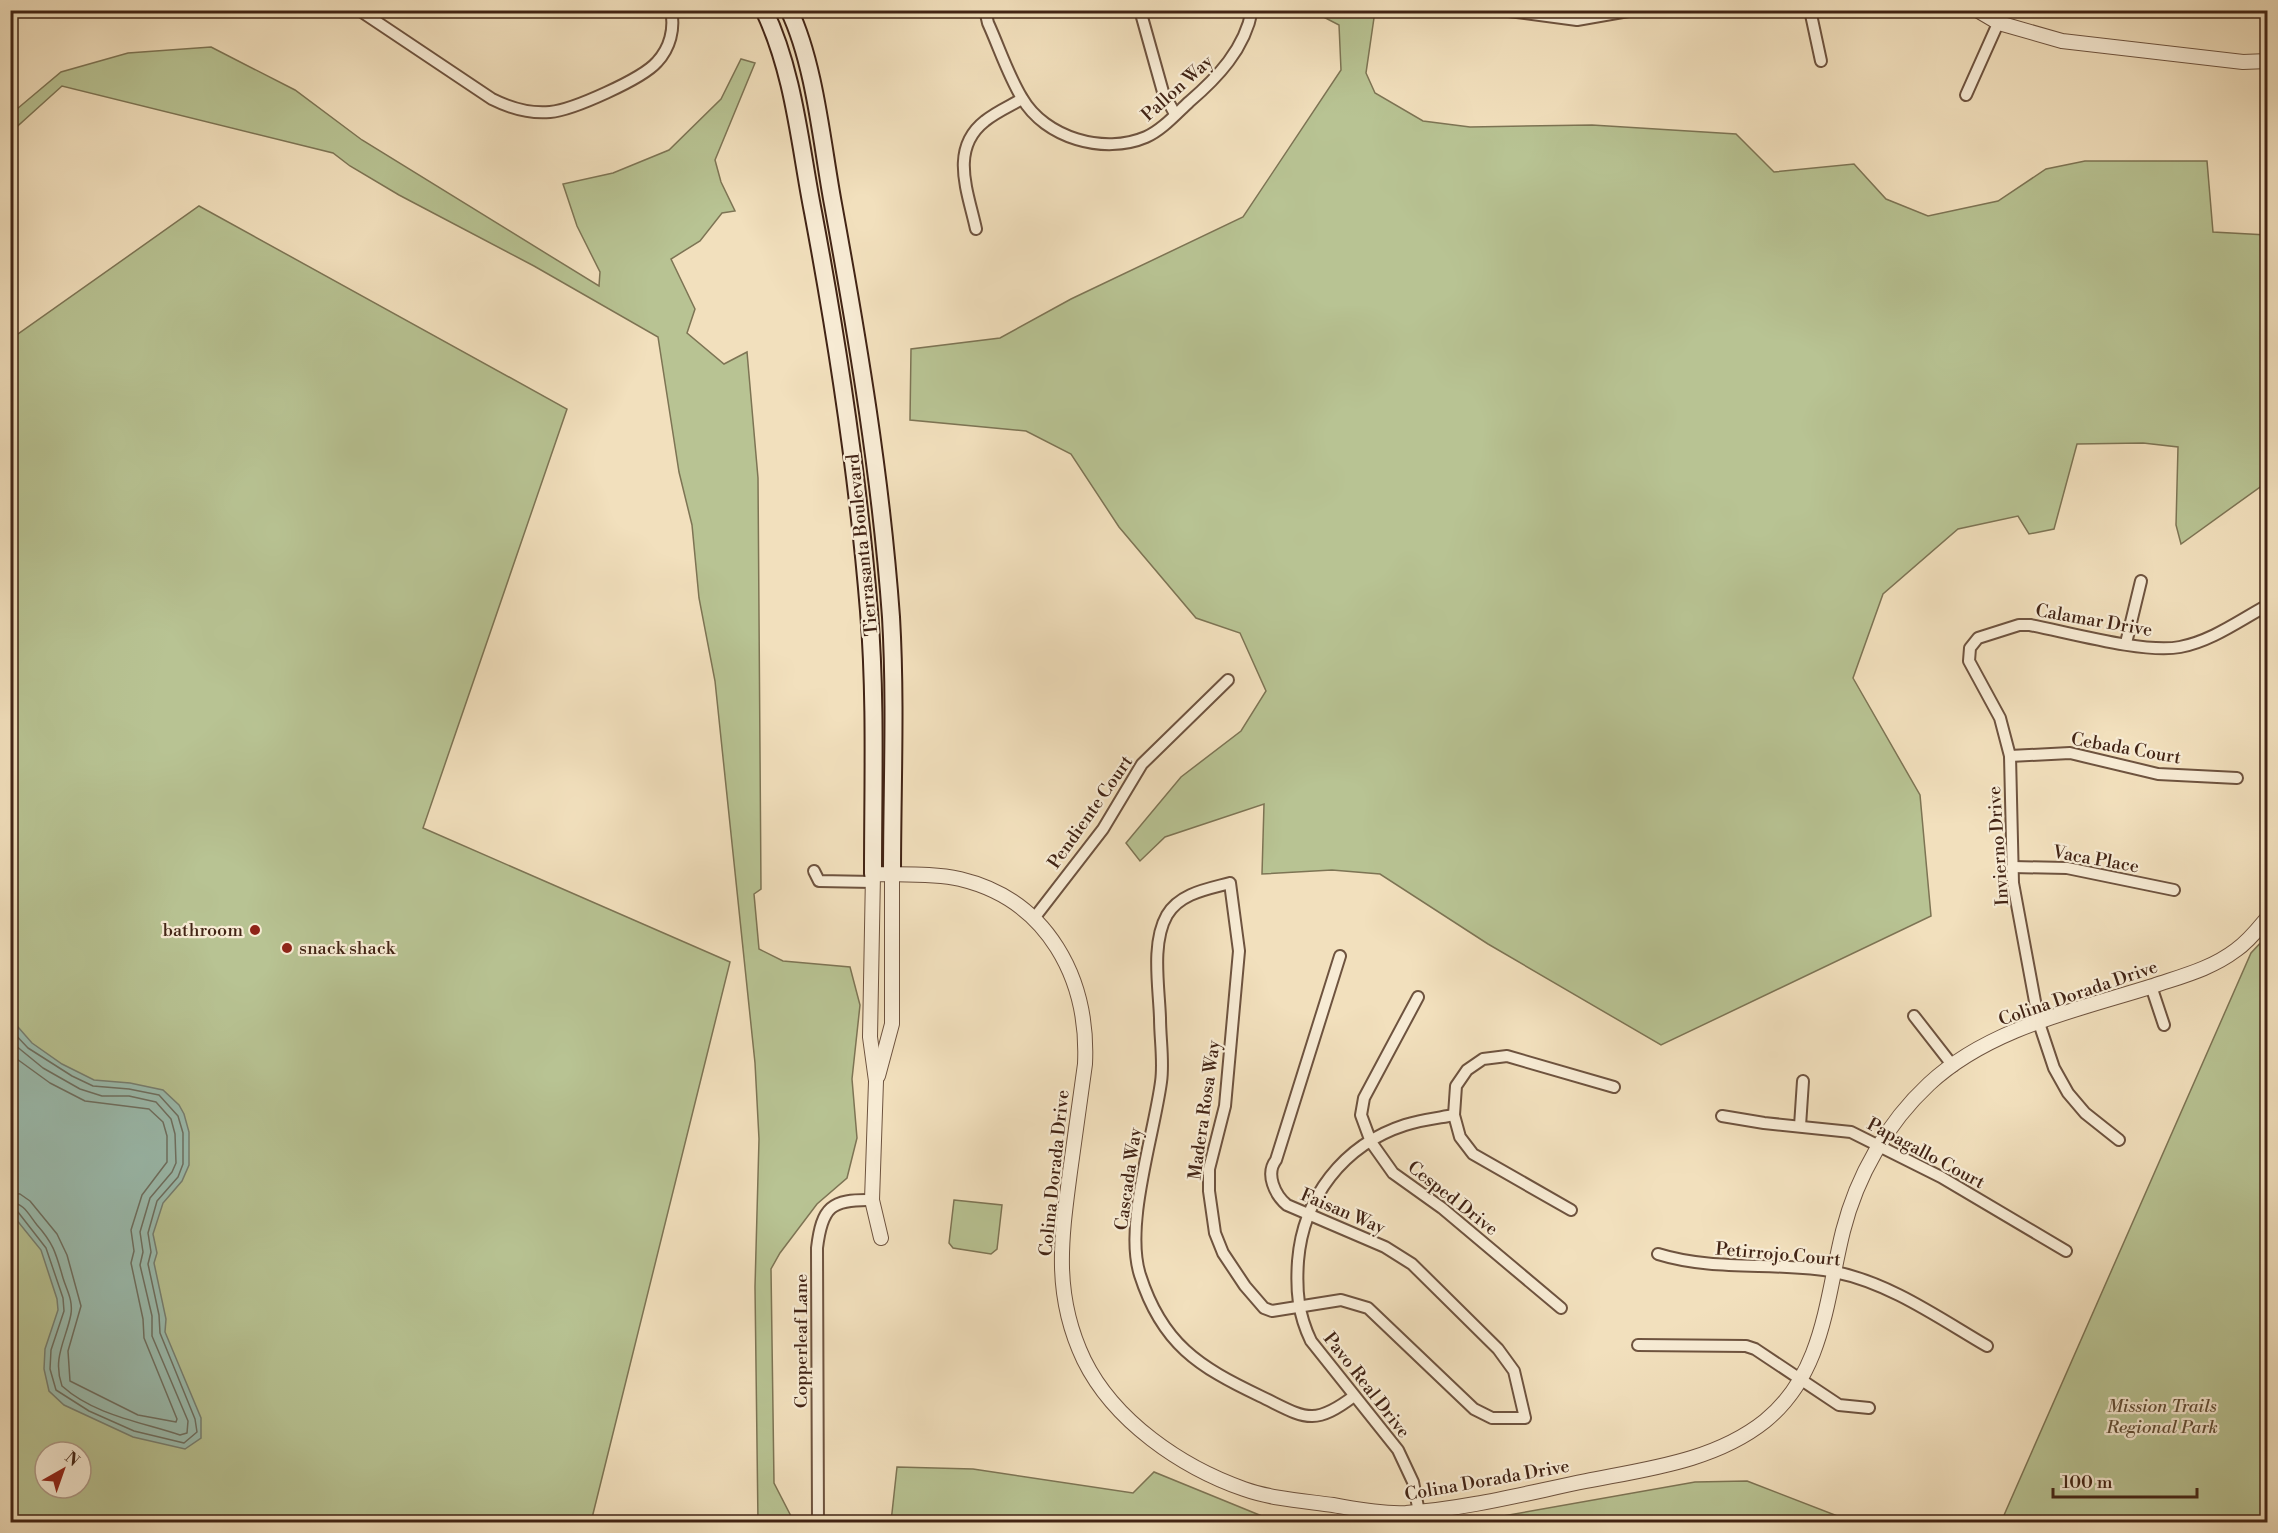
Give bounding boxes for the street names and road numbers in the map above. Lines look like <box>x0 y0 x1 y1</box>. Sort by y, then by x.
street label: Pallon Way <box>1137 50 1218 127</box>
street label: Tierrasanta Boulevard <box>841 452 883 637</box>
street label: Calamar Drive <box>2034 599 2154 642</box>
street label: Cebada Court <box>2069 728 2183 770</box>
street label: Pendiente Court <box>1043 751 1138 874</box>
street label: Invierno Drive <box>1983 785 2014 907</box>
street label: Vaca Place <box>2050 840 2141 878</box>
street label: Colina Dorada Drive <box>1995 955 2161 1032</box>
street label: Madera Rosa Way <box>1183 1038 1226 1181</box>
street label: Colina Dorada Drive <box>1034 1089 1075 1257</box>
street label: Papagallo Court <box>1863 1113 1989 1194</box>
street label: Cascada Way <box>1110 1126 1147 1232</box>
street label: Cesped Drive <box>1403 1156 1503 1241</box>
street label: Faisan Way <box>1297 1183 1389 1240</box>
street label: Petirrojo Court <box>1714 1238 1842 1271</box>
street label: Copperleaf Lane <box>790 1274 813 1408</box>
street label: Pavo Real Drive <box>1318 1328 1415 1443</box>
street label: Colina Dorada Drive <box>1403 1455 1571 1506</box>

